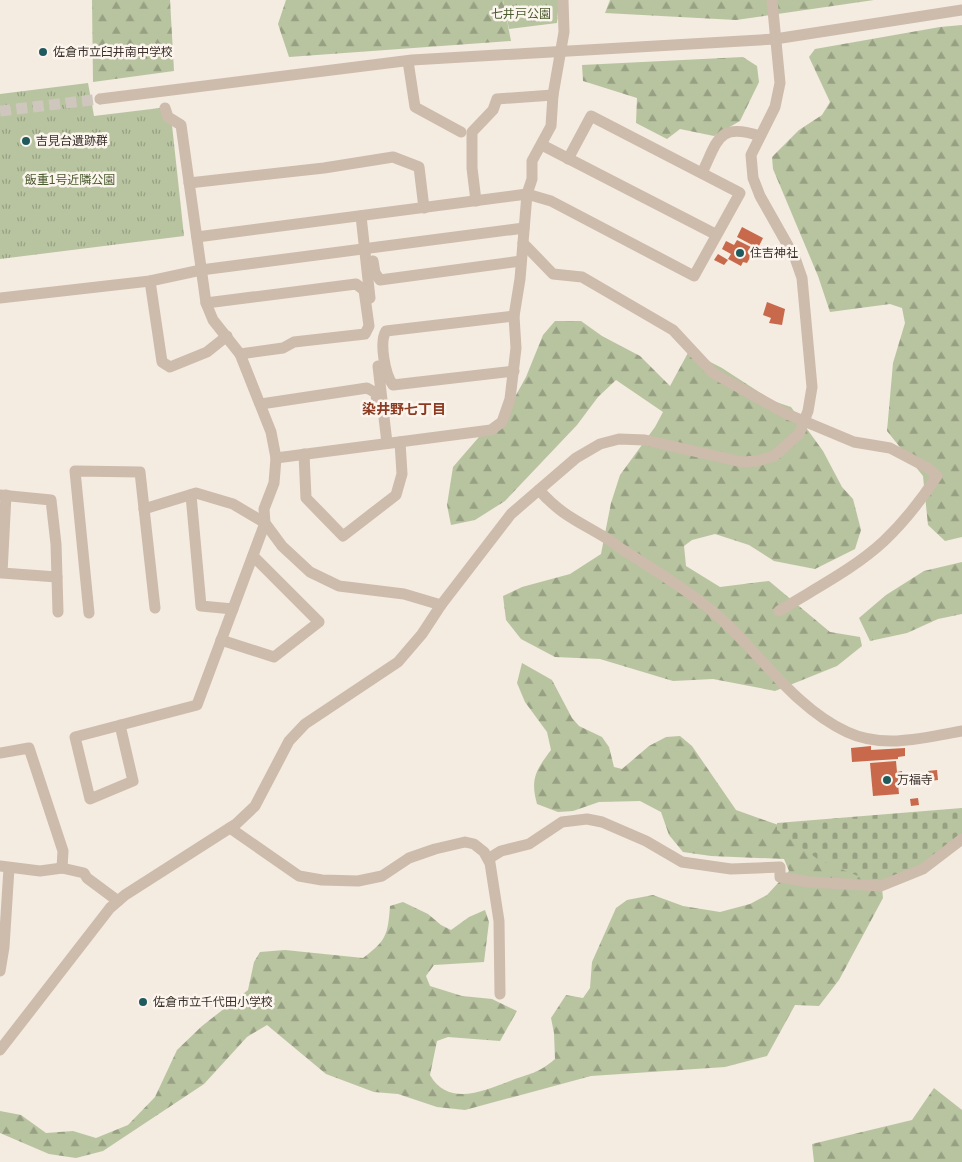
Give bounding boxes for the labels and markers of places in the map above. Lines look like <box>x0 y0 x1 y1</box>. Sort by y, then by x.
place label: 佐倉市立臼井南中学校 <box>53 45 173 59</box>
marker: 佐倉市立臼井南中学校 <box>37 46 49 58</box>
place label: 吉見台遺跡群 <box>36 134 108 148</box>
marker: 吉見台遺跡群 <box>20 135 32 147</box>
place label: 住吉神社 <box>750 246 798 260</box>
marker: 住吉神社 <box>734 247 746 259</box>
place label: 万福寺 <box>897 773 933 787</box>
marker: 万福寺 <box>881 774 893 786</box>
place label: 佐倉市立千代田小学校 <box>153 995 273 1009</box>
marker: 佐倉市立千代田小学校 <box>137 996 149 1008</box>

